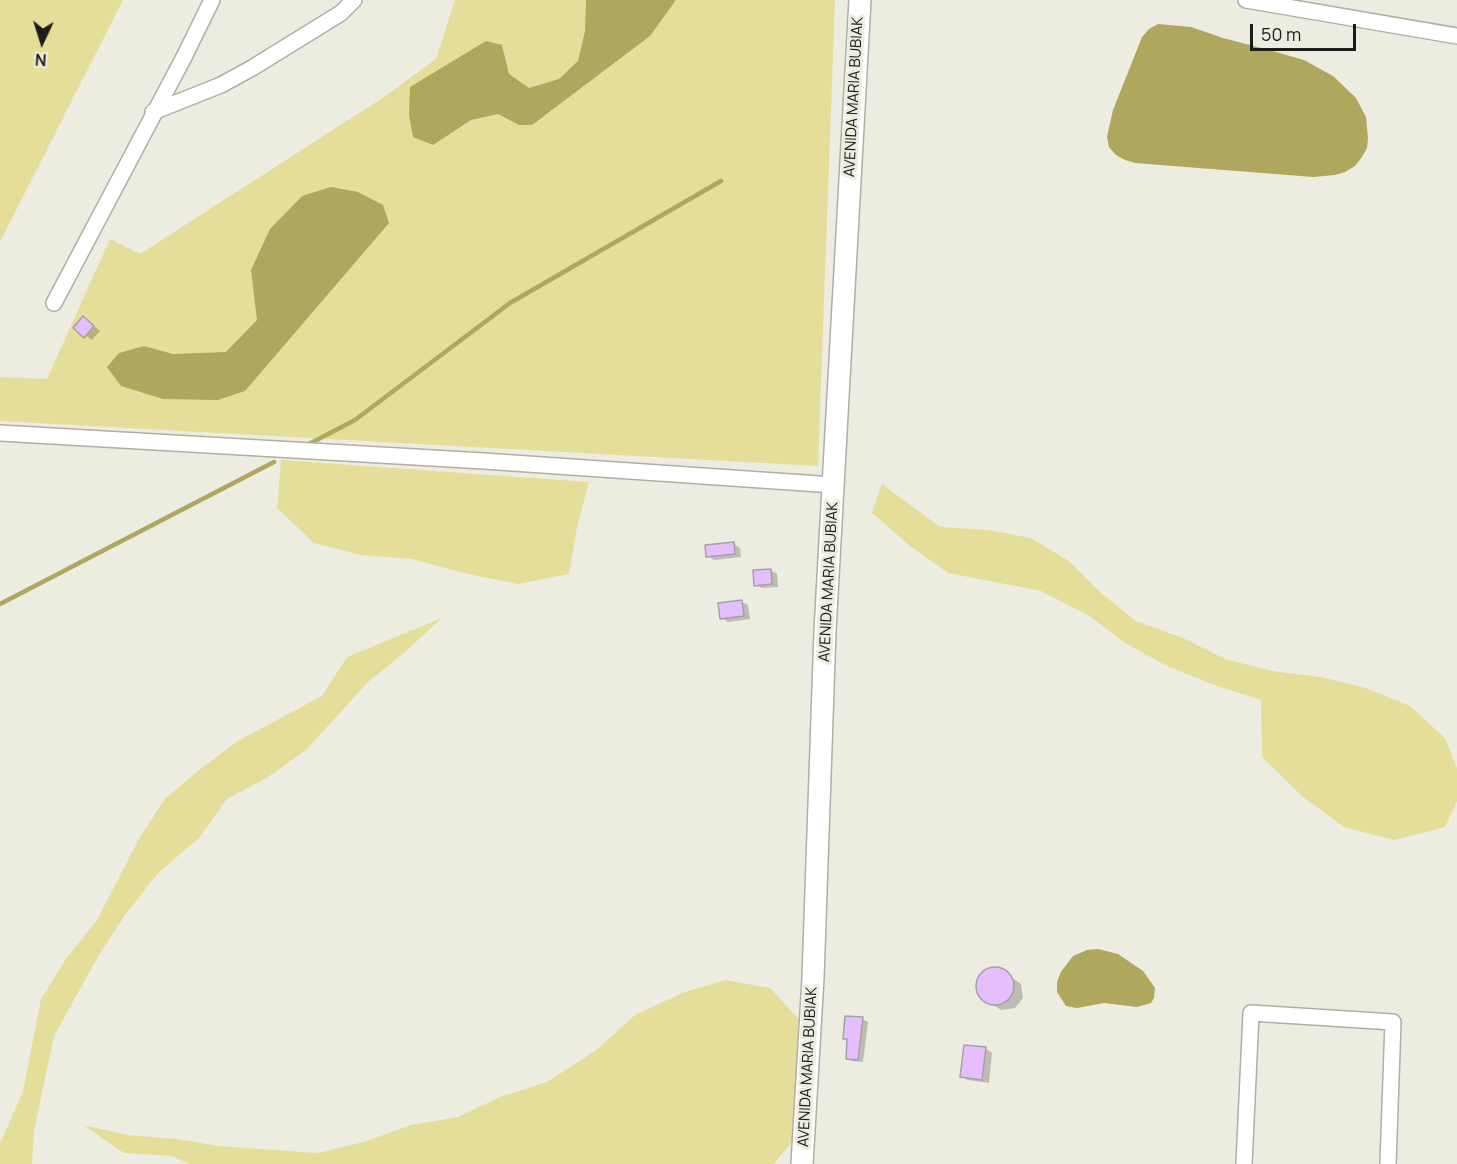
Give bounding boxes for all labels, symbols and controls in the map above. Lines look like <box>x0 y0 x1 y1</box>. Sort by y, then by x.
north arrow <box>12 12 72 72</box>
scale bar <box>1253 12 1360 50</box>
street label: AVENIDA MARIA BUBIAK <box>841 16 867 178</box>
text: 50 m <box>1261 22 1301 46</box>
text: N <box>34 49 47 71</box>
street label: AVENIDA MARIA BUBIAK <box>816 501 842 663</box>
street label: AVENIDA MARIA BUBIAK <box>795 986 821 1148</box>

